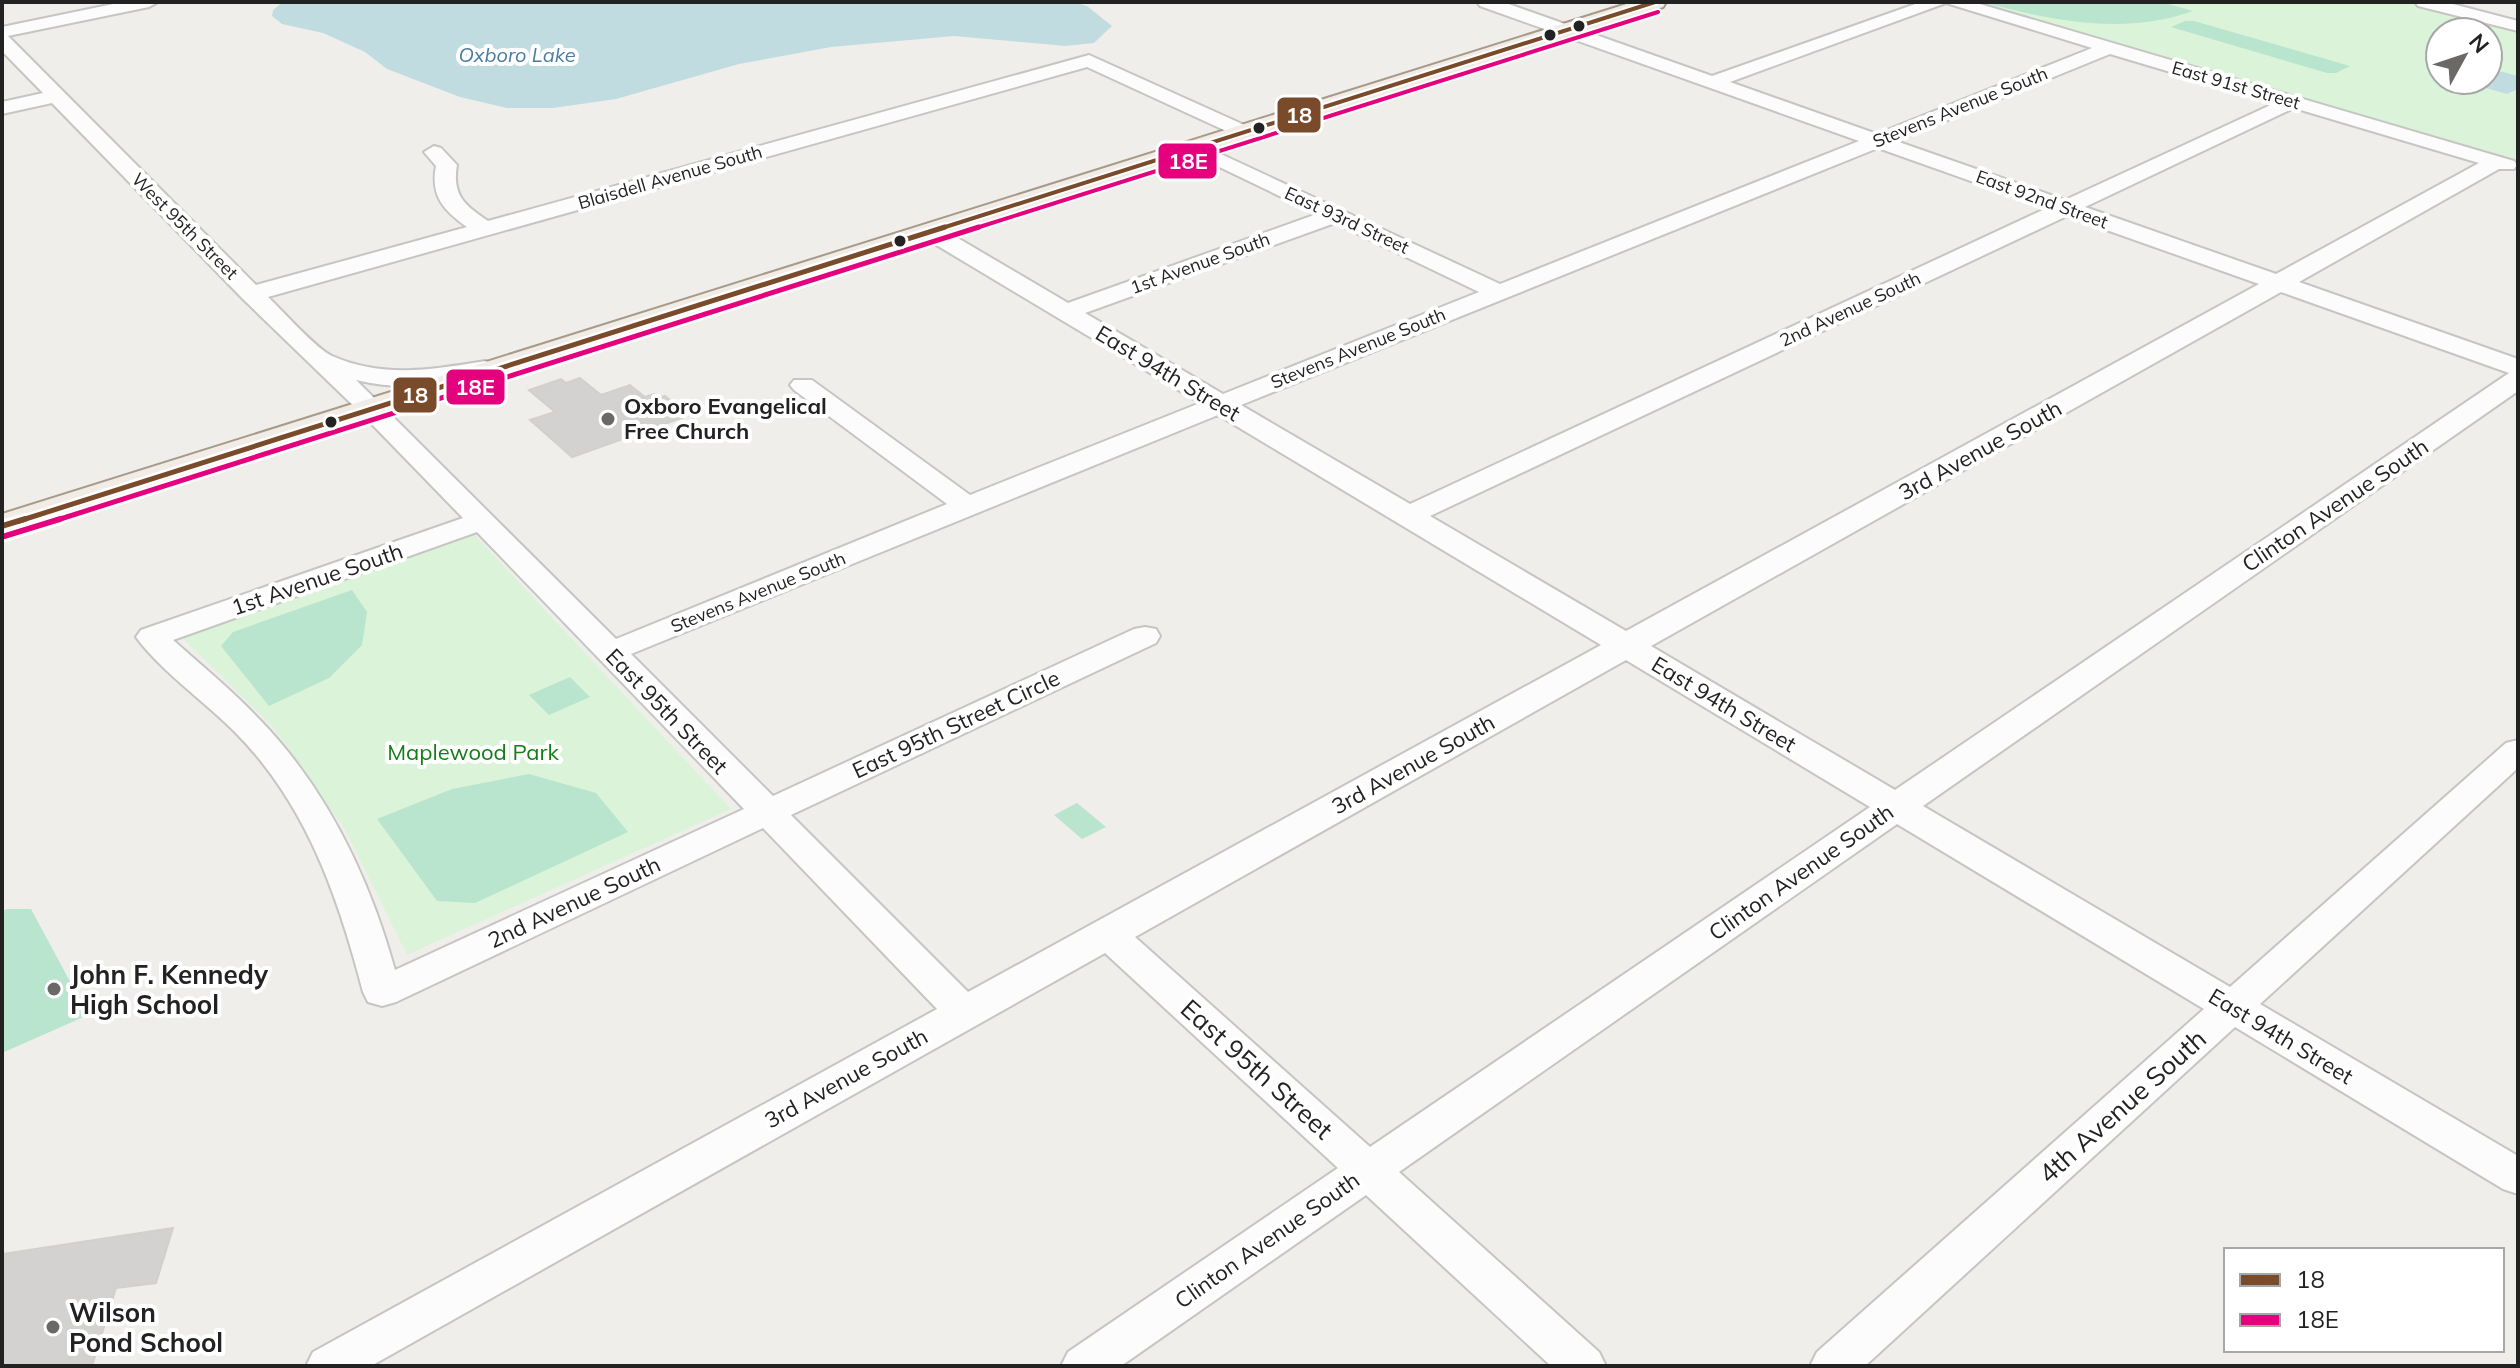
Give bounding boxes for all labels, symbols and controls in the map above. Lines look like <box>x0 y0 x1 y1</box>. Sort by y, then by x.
north arrow <box>2424 16 2504 96</box>
unlabelled marker <box>1571 18 1587 34</box>
unlabelled marker <box>1542 27 1558 43</box>
text: N <box>2463 28 2495 59</box>
water label: Oxboro Lake <box>458 42 576 67</box>
street label: East 91st Street <box>2169 56 2303 114</box>
street label: Stevens Avenue South <box>1869 61 2051 153</box>
line badge: 18 <box>1276 96 1322 134</box>
text: 18 <box>1286 101 1312 129</box>
unlabelled marker <box>1251 120 1267 136</box>
street label: Blaisdell Avenue South <box>575 140 765 214</box>
line badge: 18E <box>1157 142 1218 180</box>
text: 18E <box>1168 147 1208 175</box>
street label: East 92nd Street <box>1973 165 2111 233</box>
street label: West 95th Street <box>127 168 243 284</box>
street label: East 93rd Street <box>1281 181 1413 259</box>
street label: 1st Avenue South <box>1127 227 1273 299</box>
unlabelled marker <box>892 233 908 249</box>
street label: 2nd Avenue South <box>1776 266 1924 352</box>
street label: Stevens Avenue South <box>1267 302 1449 394</box>
street label: East 94th Street <box>1091 319 1246 427</box>
line badge: 18E <box>445 368 506 406</box>
text: 18E <box>455 373 495 401</box>
line badge: 18 <box>392 376 438 414</box>
text: 18 <box>402 381 428 409</box>
place label: Oxboro Evangelical Free Church <box>624 392 827 445</box>
street label: 3rd Avenue South <box>1894 394 2066 506</box>
marker: Oxboro Evangelical Free Church <box>599 410 617 428</box>
unlabelled marker <box>323 414 339 430</box>
street label: Clinton Avenue South <box>2236 432 2434 578</box>
street label: 1st Avenue South <box>228 537 406 621</box>
street label: Stevens Avenue South <box>667 546 849 638</box>
street label: East 95th Street <box>600 642 734 780</box>
street label: East 94th Street <box>1647 650 1802 758</box>
street label: East 95th Street Circle <box>848 664 1064 784</box>
street label: 3rd Avenue South <box>1327 708 1499 820</box>
park label: Maplewood Park <box>387 738 560 766</box>
street label: Clinton Avenue South <box>1703 798 1899 946</box>
street label: 2nd Avenue South <box>483 850 665 954</box>
place label: John F. Kennedy High School <box>70 958 269 1021</box>
marker: John F. Kennedy High School <box>45 980 63 998</box>
street label: East 94th Street <box>2204 982 2359 1090</box>
street label: East 95th Street <box>1174 992 1340 1146</box>
street label: 3rd Avenue South <box>760 1022 932 1134</box>
street label: 4th Avenue South <box>2031 1022 2213 1190</box>
street label: Clinton Avenue South <box>1169 1166 1365 1314</box>
legend <box>2224 1248 2504 1352</box>
text: 18 <box>2296 1264 2325 1294</box>
place label: Wilson Pond School <box>69 1296 223 1359</box>
text: 18E <box>2296 1304 2339 1334</box>
marker: Wilson Pond School <box>44 1318 62 1336</box>

